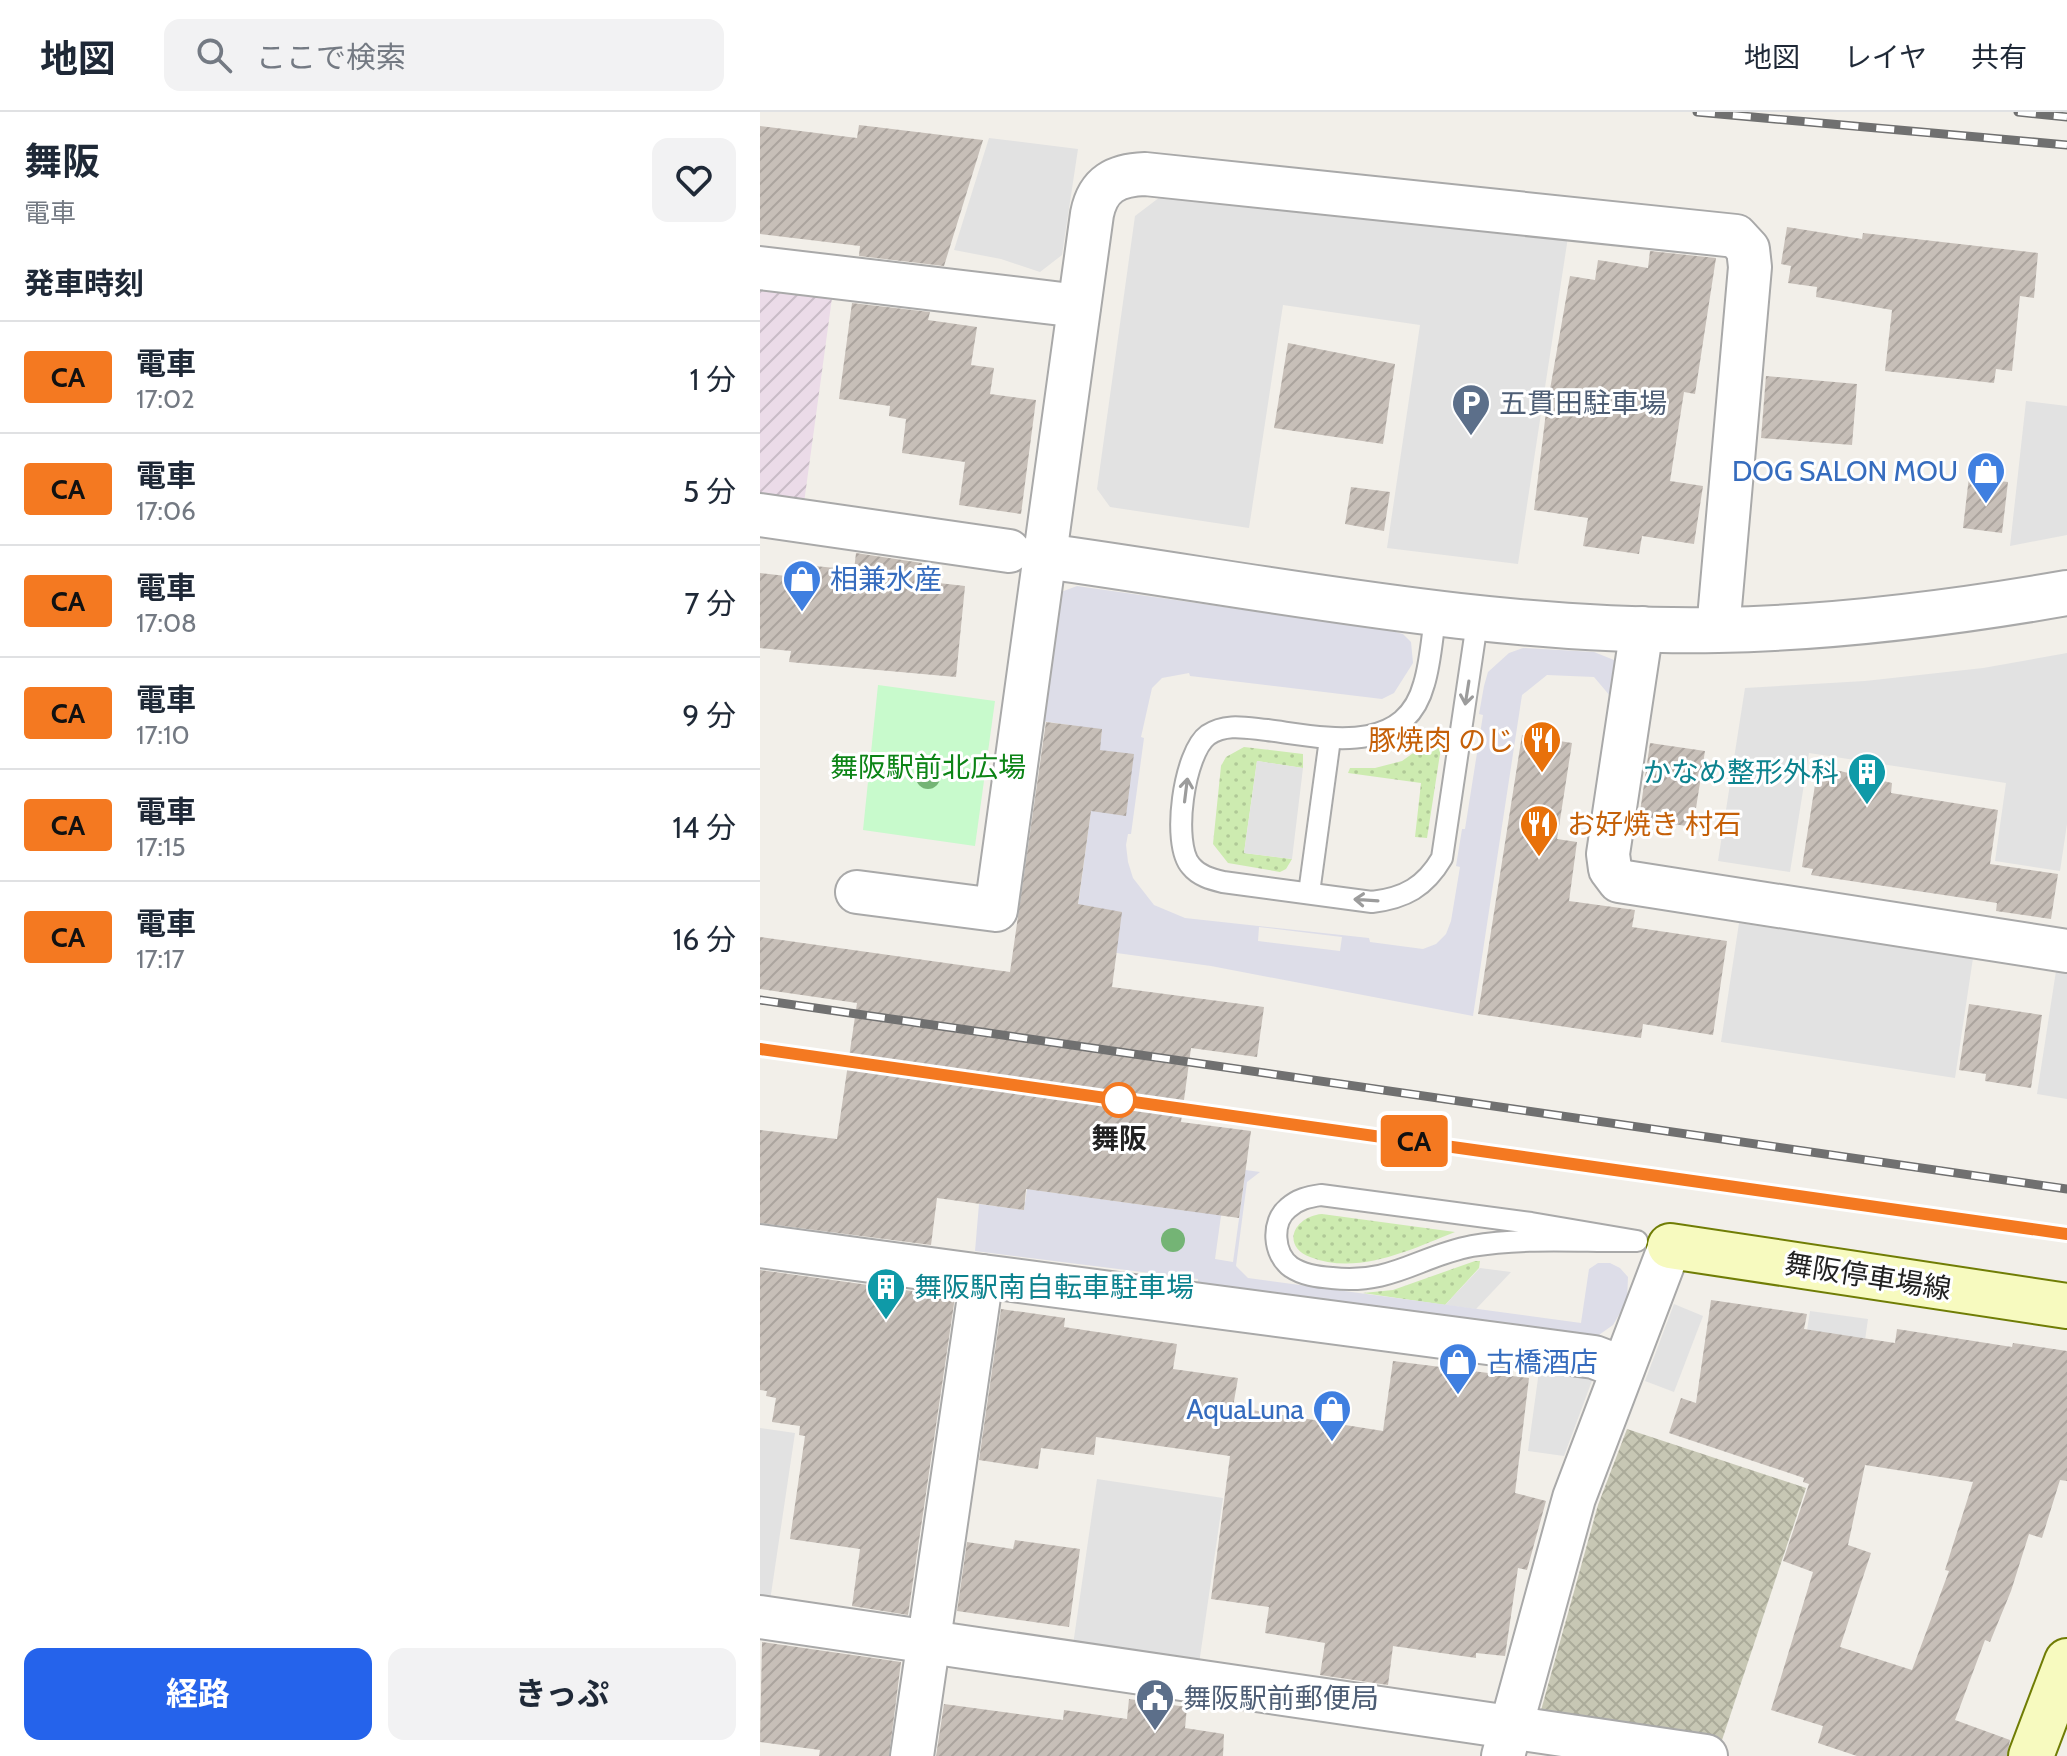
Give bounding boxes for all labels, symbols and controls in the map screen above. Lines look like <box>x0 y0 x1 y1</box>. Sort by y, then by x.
search box <box>164 19 724 91</box>
icon: search <box>192 33 236 77</box>
text: 地図 <box>40 35 116 82</box>
text: ここで検索 <box>256 39 406 76</box>
text: 地図 <box>1744 40 1800 74</box>
text: レイヤ <box>1844 40 1927 74</box>
text: 共有 <box>1971 40 2027 74</box>
text: 舞阪 <box>24 138 100 185</box>
button: heart <box>652 138 736 222</box>
text: 電車 <box>24 197 76 229</box>
text: 発車時刻 <box>24 265 144 302</box>
text: 電車 <box>136 345 196 382</box>
text: CA <box>51 360 85 394</box>
text: 1 分 <box>689 361 736 398</box>
parking icon: 五貫田駐車場 <box>1450 382 1492 437</box>
text: 17:02 <box>136 383 195 415</box>
place label: 五貫田駐車場 <box>1499 386 1667 420</box>
shop icon: DOG SALON MOU <box>1965 450 2007 505</box>
place label: DOG SALON MOU <box>1732 454 1958 488</box>
text: 電車 <box>136 457 196 494</box>
text: CA <box>51 472 85 506</box>
text: 5 分 <box>683 473 736 510</box>
text: 17:06 <box>136 495 196 527</box>
shop icon: 相兼水産 <box>781 558 823 613</box>
place label: 相兼水産 <box>830 562 942 596</box>
text: 電車 <box>136 569 196 606</box>
text: CA <box>51 584 85 618</box>
text: 7 分 <box>684 585 736 622</box>
text: 17:08 <box>136 607 197 639</box>
one-way arrow <box>1458 680 1473 705</box>
text: 電車 <box>136 681 196 718</box>
text: CA <box>51 696 85 730</box>
text: 9 分 <box>682 697 736 734</box>
text: 17:10 <box>136 719 190 751</box>
restaurant icon: 豚焼肉 のじ <box>1521 719 1563 774</box>
place label: 豚焼肉 のじ <box>1368 723 1514 757</box>
park label: 舞阪駅前北広場 <box>830 750 1026 784</box>
building icon: かなめ整形外科 <box>1846 751 1888 806</box>
place label: かなめ整形外科 <box>1643 755 1839 789</box>
one-way arrow <box>1179 778 1194 803</box>
text: 電車 <box>136 793 196 830</box>
restaurant icon: お好焼き 村石 <box>1518 803 1560 858</box>
place label: お好焼き 村石 <box>1567 807 1741 841</box>
text: CA <box>51 808 85 842</box>
text: 14 分 <box>672 809 736 846</box>
text: 17:15 <box>136 831 186 863</box>
one-way arrow <box>1353 892 1380 907</box>
text: 電車 <box>136 905 196 942</box>
text: CA <box>51 920 85 954</box>
text: 16 分 <box>672 921 736 958</box>
text: 17:17 <box>136 943 185 975</box>
marker: 舞阪 <box>1102 1083 1136 1117</box>
line badge: CA <box>1378 1115 1450 1167</box>
place label: 舞阪 <box>1091 1121 1147 1155</box>
text: CA <box>1397 1124 1431 1158</box>
street label: 舞阪停車場線 <box>1782 1246 1954 1306</box>
building icon: 舞阪駅南自転車駐車場 <box>865 1266 907 1321</box>
place label: 舞阪駅南自転車駐車場 <box>914 1270 1194 1304</box>
shop icon: 古橋酒店 <box>1437 1341 1479 1396</box>
place label: 古橋酒店 <box>1486 1345 1598 1379</box>
shop icon: AquaLuna <box>1311 1388 1353 1443</box>
place label: AquaLuna <box>1186 1392 1305 1426</box>
button: 経路 <box>24 1648 372 1740</box>
button: きっぷ <box>388 1648 736 1740</box>
public building icon: 舞阪駅前郵便局 <box>1134 1677 1176 1732</box>
place label: 舞阪駅前郵便局 <box>1183 1681 1379 1715</box>

